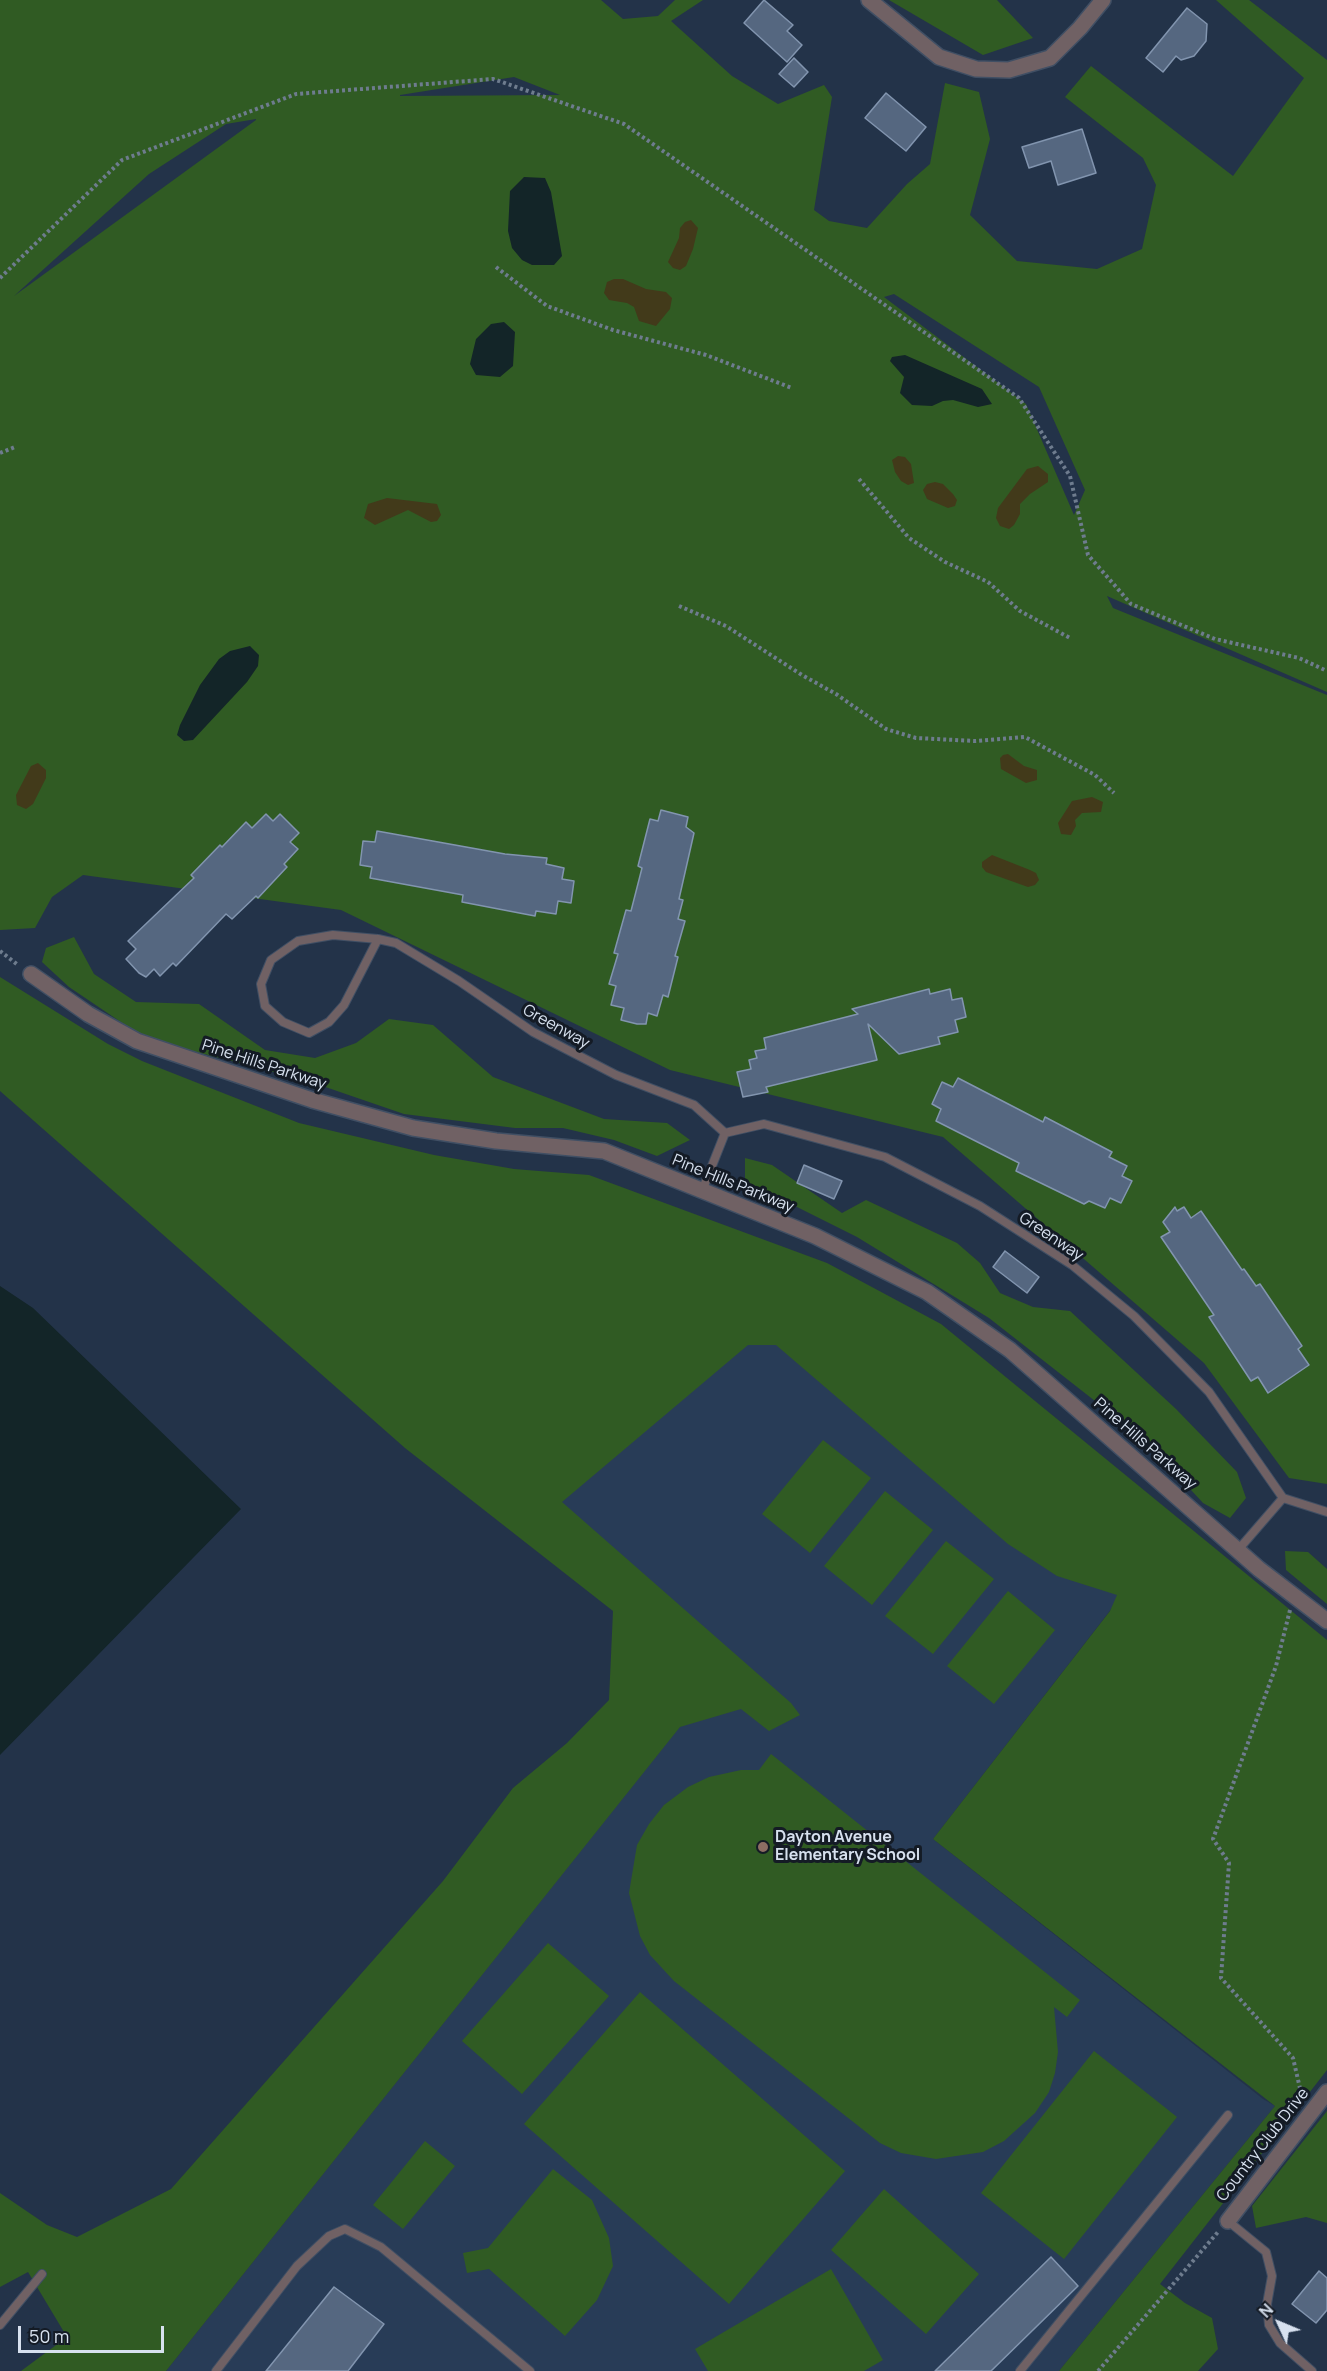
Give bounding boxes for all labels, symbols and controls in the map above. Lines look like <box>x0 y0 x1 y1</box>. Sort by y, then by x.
street label: Greenway <box>519 1001 593 1053</box>
street label: Pine Hills Parkway <box>199 1036 329 1094</box>
street label: Pine Hills Parkway <box>669 1151 797 1217</box>
street label: Greenway <box>1015 1208 1087 1266</box>
street label: Pine Hills Parkway <box>1090 1394 1200 1494</box>
place label: Dayton Avenue Elementary School <box>775 1828 920 1866</box>
marker: Dayton Avenue Elementary School <box>756 1840 770 1854</box>
street label: Country Club Drive <box>1213 2085 1313 2205</box>
north arrow <box>1249 2293 1309 2353</box>
text: N <box>1254 2299 1278 2322</box>
scale bar <box>21 2314 166 2352</box>
text: 50 m <box>29 2324 69 2348</box>

